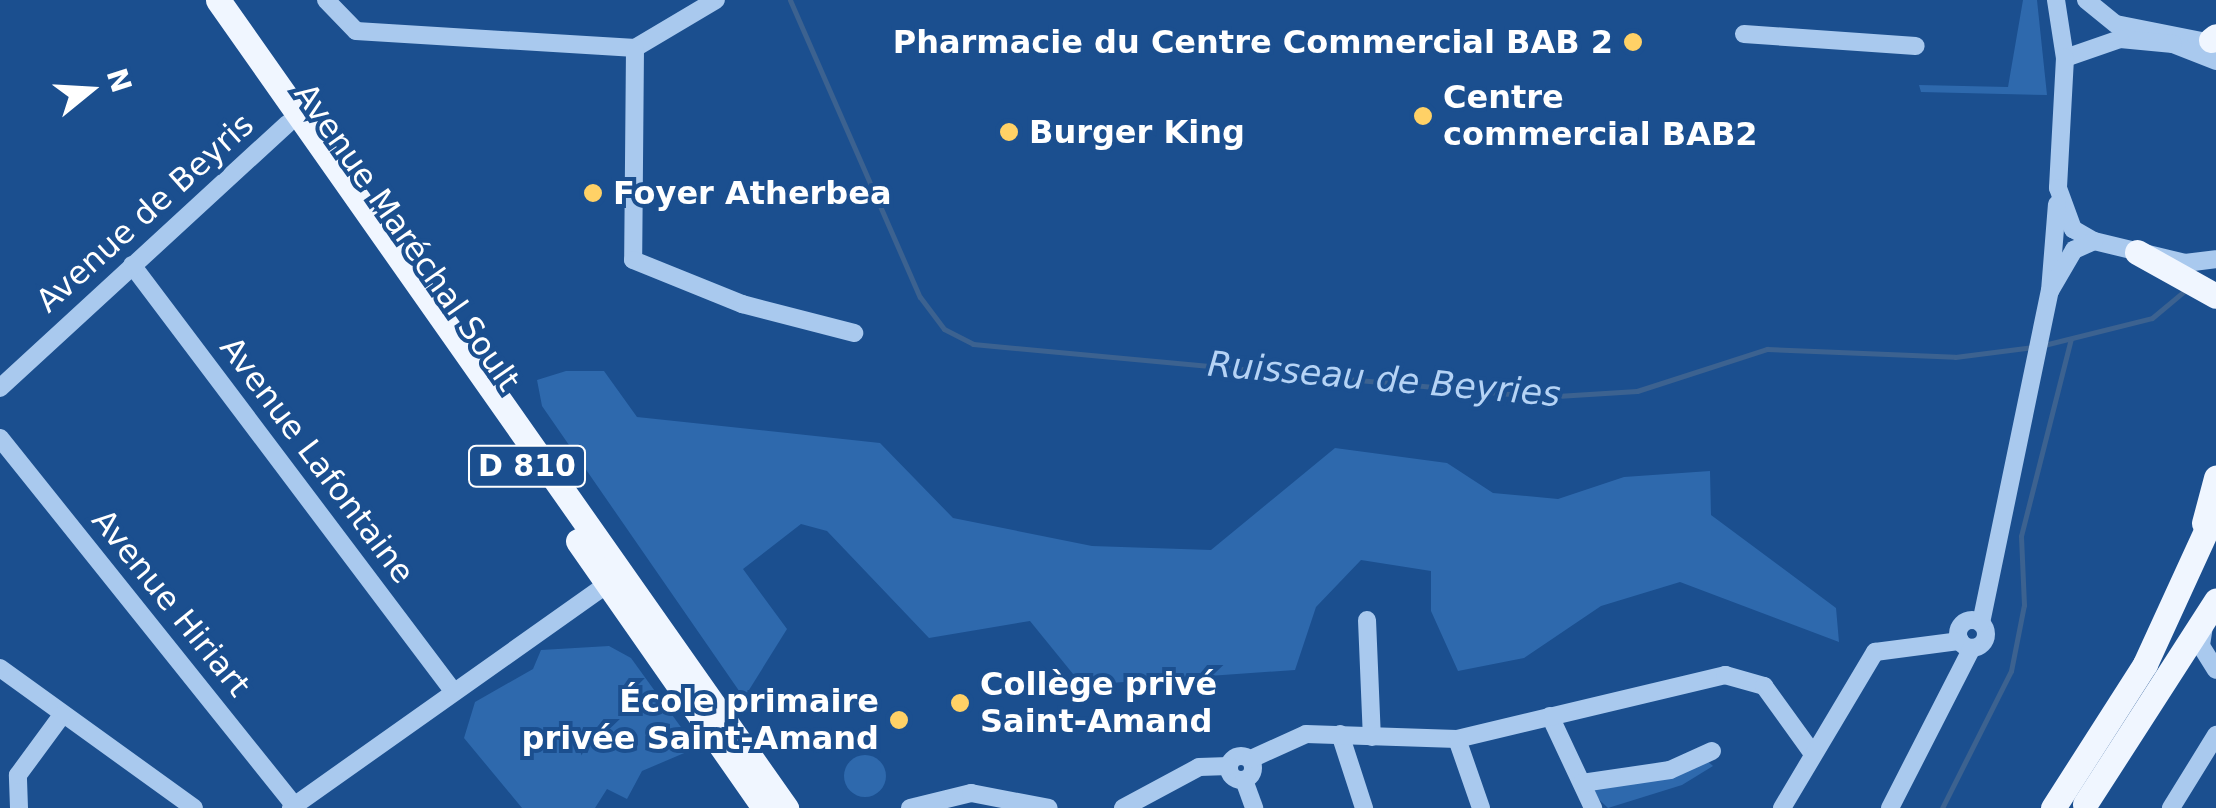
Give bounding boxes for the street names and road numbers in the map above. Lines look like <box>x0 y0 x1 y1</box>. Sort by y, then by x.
street label: Avenue Maréchal Soult <box>286 76 528 398</box>
street label: Avenue de Beyris <box>29 106 261 320</box>
street label: Avenue Lafontaine <box>212 329 422 591</box>
road number: D 810 <box>467 441 587 491</box>
street label: Avenue Hiriart <box>84 502 258 704</box>

